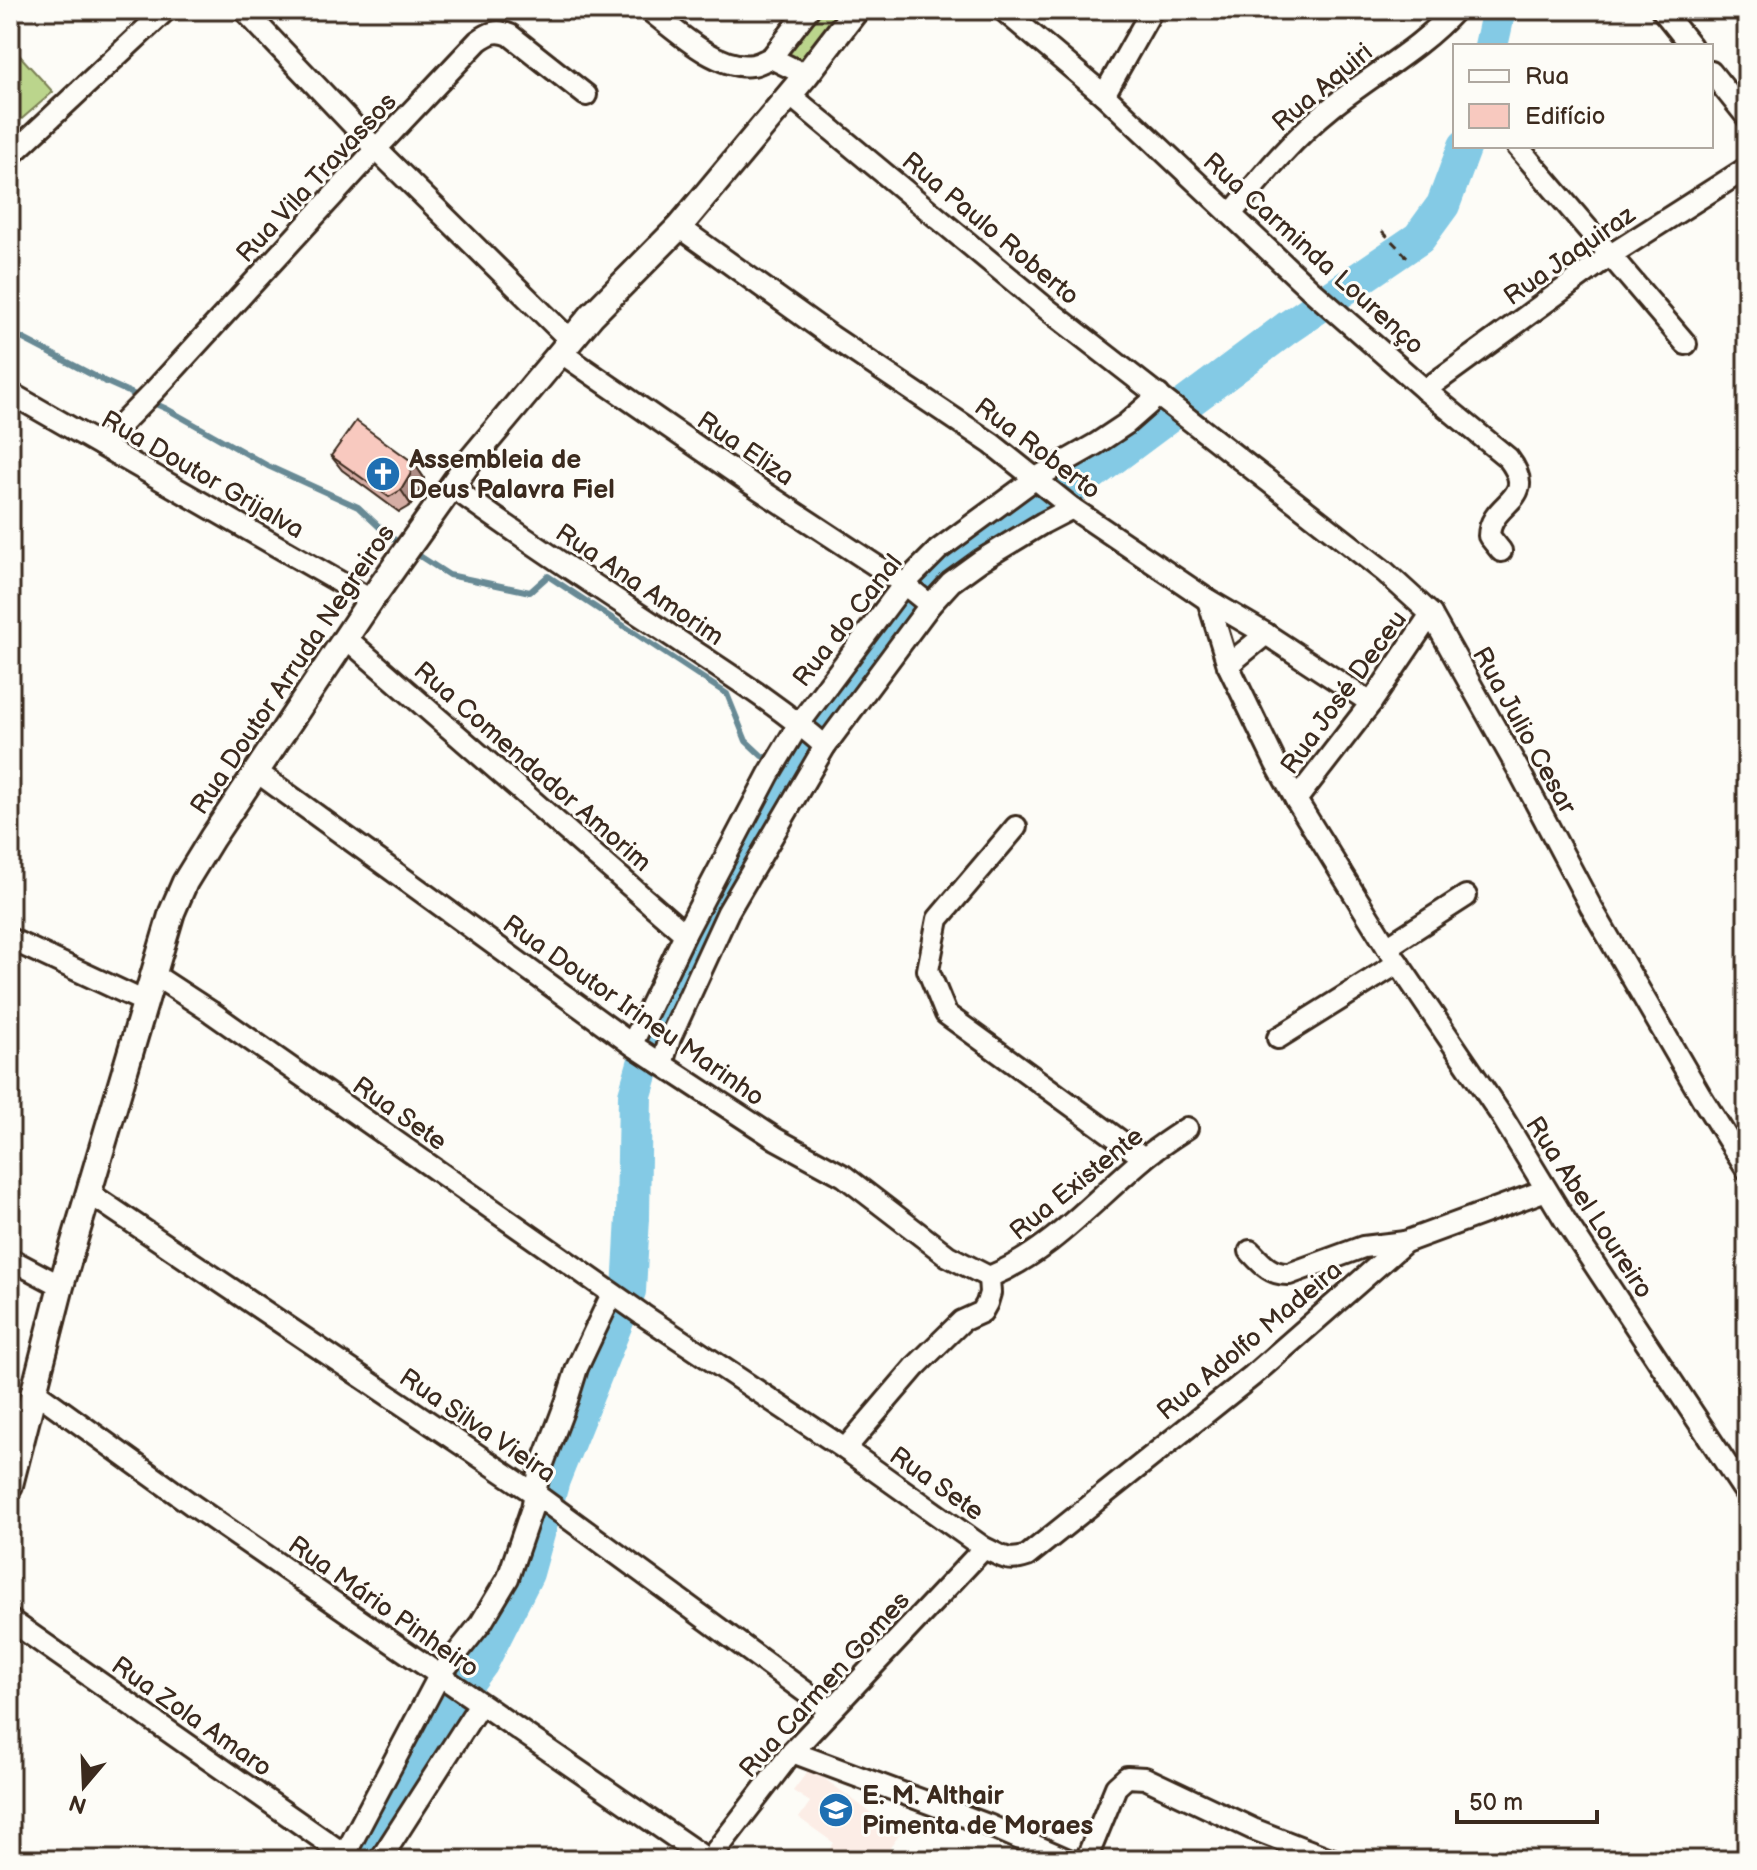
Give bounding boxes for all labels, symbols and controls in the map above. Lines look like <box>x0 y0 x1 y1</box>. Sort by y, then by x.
street label: Rua Aquiri <box>1267 37 1379 139</box>
legend <box>1453 44 1713 148</box>
text: Rua <box>1525 62 1569 91</box>
street label: Rua Vila Travassos <box>230 87 404 269</box>
text: Edifício <box>1525 102 1605 131</box>
street label: Rua Paulo Roberto <box>895 146 1085 312</box>
street label: Rua Carminda Lourenço <box>1196 147 1430 362</box>
street label: Rua Jaquiraz <box>1498 199 1642 313</box>
street label: Rua Roberto <box>968 392 1106 507</box>
street label: Rua Doutor Grijalva <box>95 405 309 546</box>
street label: Rua Eliza <box>691 405 800 493</box>
place label: Assembleia de Deus Palavra Fiel <box>408 445 615 506</box>
church icon: Assembleia de Deus Palavra Fiel <box>364 455 402 493</box>
street label: Rua Ana Amorim <box>549 518 729 653</box>
street label: Rua Doutor Arruda Negreiros <box>184 519 402 821</box>
street label: Rua do Canal <box>787 548 910 693</box>
street label: Rua José Deceu <box>1275 605 1414 781</box>
street label: Rua Julio Cesar <box>1465 642 1583 820</box>
street label: Rua Comendador Amorim <box>407 656 657 879</box>
street label: Rua Doutor Irineu Marinho <box>496 909 770 1113</box>
street label: Rua Sete <box>346 1071 452 1158</box>
street label: Rua Abel Loureiro <box>1518 1111 1659 1305</box>
street label: Rua Existente <box>1004 1121 1150 1247</box>
street label: Rua Adolfo Madeira <box>1151 1255 1349 1427</box>
street label: Rua Silva Vieira <box>393 1362 561 1490</box>
street label: Rua Sete <box>883 1441 989 1528</box>
street label: Rua Mário Pinheiro <box>282 1530 484 1685</box>
street label: Rua Carmen Gomes <box>733 1585 917 1785</box>
street label: Rua Zola Amaro <box>105 1650 277 1784</box>
north arrow <box>44 1746 124 1826</box>
scale bar <box>1457 1774 1597 1824</box>
place label: E. M. Althair Pimenta de Moraes <box>862 1781 1094 1842</box>
text: N <box>66 1788 90 1819</box>
text: 50 m <box>1469 1788 1523 1817</box>
school or university icon: E. M. Althair Pimenta de Moraes <box>817 1791 855 1829</box>

